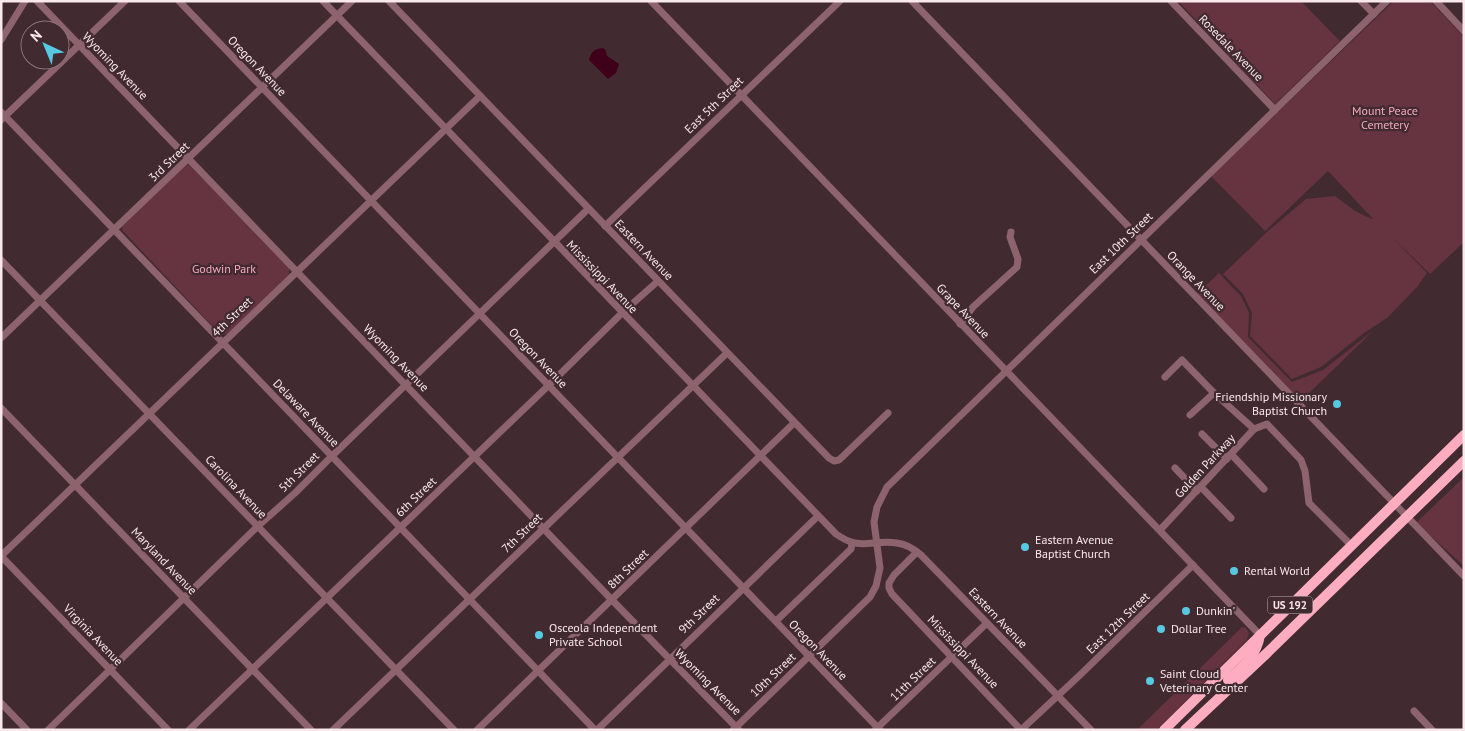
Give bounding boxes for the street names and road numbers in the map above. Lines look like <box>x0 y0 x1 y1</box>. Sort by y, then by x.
street label: Rosedale Avenue <box>1196 11 1267 84</box>
street label: Wyoming Avenue <box>79 29 151 102</box>
street label: Oregon Avenue <box>225 32 290 99</box>
street label: East 5th Street <box>681 73 746 136</box>
street label: 3rd Street <box>145 139 192 185</box>
street label: East 10th Street <box>1086 209 1155 277</box>
street label: Eastern Avenue <box>612 216 677 283</box>
street label: Mississippi Avenue <box>564 237 641 316</box>
street label: Orange Avenue <box>1164 248 1229 314</box>
street label: Grape Avenue <box>934 280 993 341</box>
street label: 4th Street <box>208 294 255 340</box>
street label: Wyoming Avenue <box>360 321 432 394</box>
street label: Oregon Avenue <box>506 324 571 391</box>
street label: Delaware Avenue <box>270 376 343 450</box>
street label: Golden Parkway <box>1171 430 1238 501</box>
street label: 5th Street <box>275 448 322 495</box>
street label: Carolina Avenue <box>202 452 270 522</box>
street label: 6th Street <box>392 474 439 520</box>
street label: 7th Street <box>498 510 545 556</box>
street label: Maryland Avenue <box>128 524 200 597</box>
street label: 8th Street <box>604 546 651 592</box>
street label: Eastern Avenue <box>966 584 1031 651</box>
street label: East 12th Street <box>1083 589 1152 657</box>
street label: 9th Street <box>675 591 722 637</box>
road number: US 192 <box>1268 596 1312 614</box>
street label: Virginia Avenue <box>60 600 126 669</box>
street label: Mississippi Avenue <box>925 612 1002 691</box>
street label: Oregon Avenue <box>786 616 851 683</box>
street label: Wyoming Avenue <box>672 645 745 718</box>
street label: 10th Street <box>747 649 799 700</box>
street label: 11th Street <box>887 653 939 704</box>

